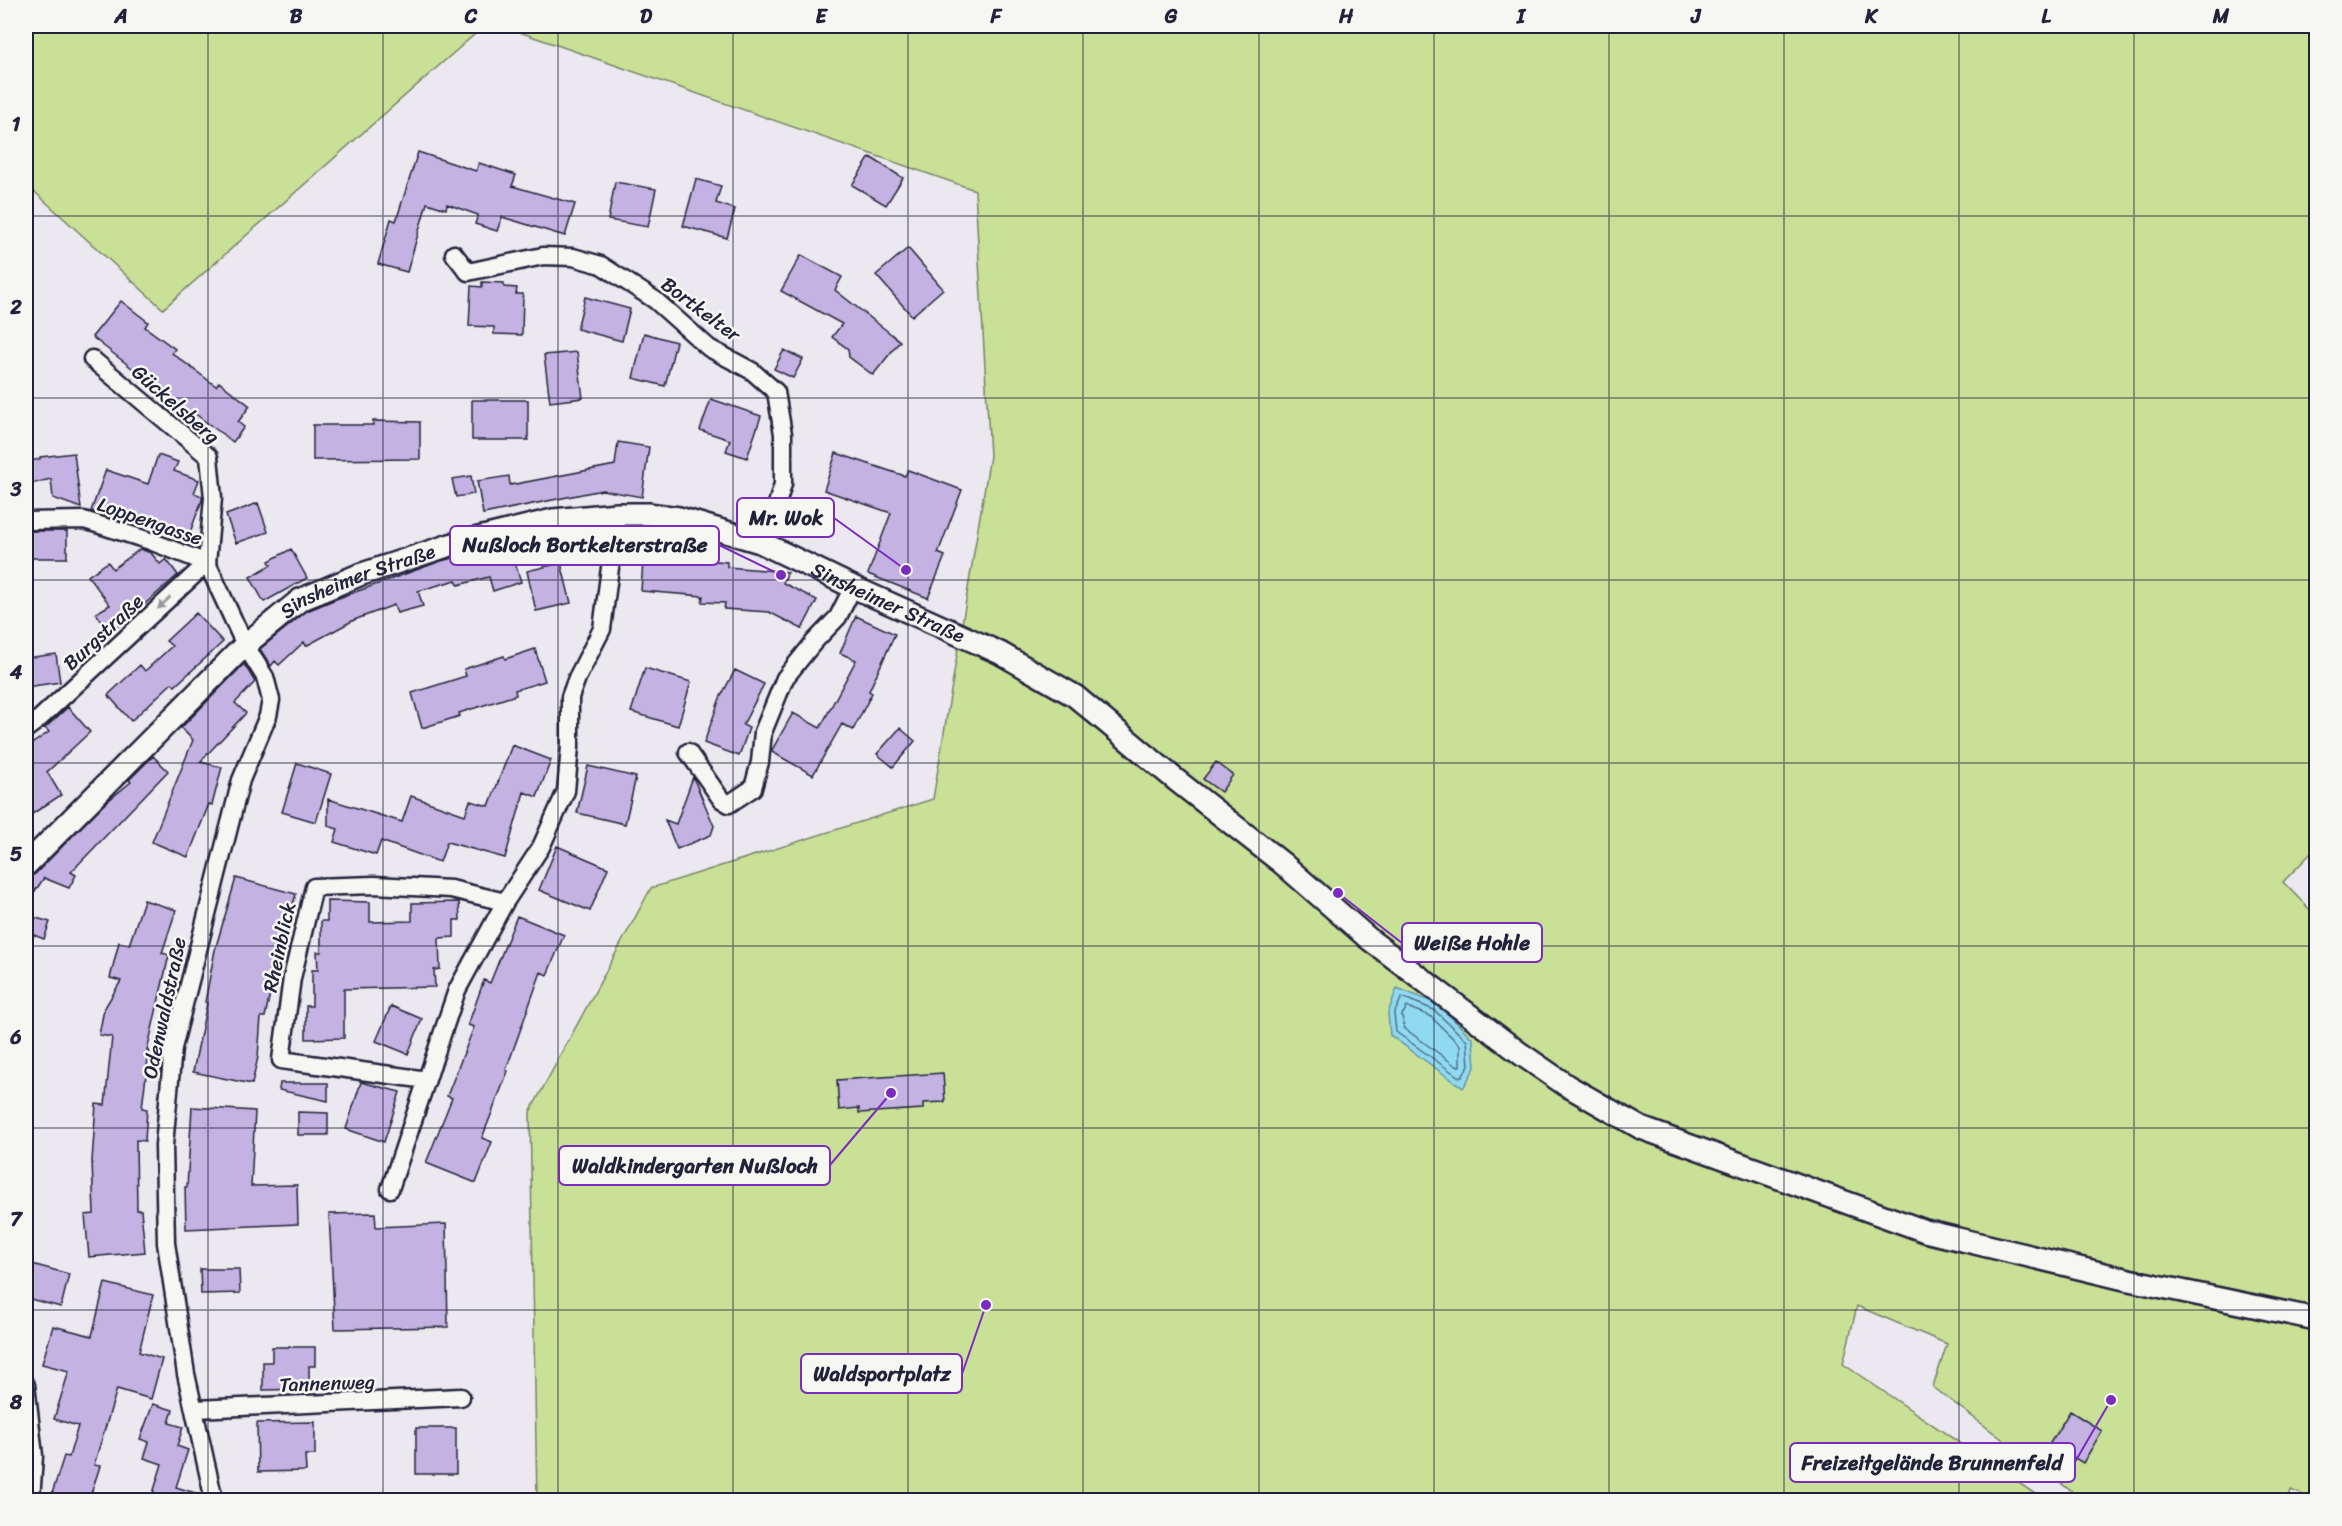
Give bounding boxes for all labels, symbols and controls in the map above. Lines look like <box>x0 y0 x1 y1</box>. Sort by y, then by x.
text: A <box>113 0 128 34</box>
text: B <box>290 0 303 34</box>
text: C <box>464 0 478 34</box>
text: D <box>640 0 653 34</box>
text: E <box>815 0 828 34</box>
text: F <box>990 0 1003 34</box>
text: G <box>1164 0 1178 34</box>
text: H <box>1338 0 1354 34</box>
text: I <box>1516 0 1527 34</box>
text: J <box>1690 0 1702 34</box>
text: K <box>1864 0 1879 34</box>
text: L <box>2041 0 2051 34</box>
text: M <box>2212 0 2230 34</box>
text: 1 <box>12 107 21 142</box>
street label: Bortkelter <box>653 267 749 352</box>
text: 2 <box>9 290 22 325</box>
street label: Gückelsberg <box>123 356 228 453</box>
text: 3 <box>10 472 22 507</box>
street label: Loppengasse <box>92 487 207 556</box>
callout: Mr. Wok <box>737 498 834 537</box>
text: Mr. Wok <box>748 499 824 537</box>
callout: Nußloch Bortkelterstraße <box>450 526 719 565</box>
text: Nußloch Bortkelterstraße <box>461 526 708 564</box>
street label: Sinsheimer Straße <box>272 534 440 628</box>
street label: Sinsheimer Straße <box>805 552 971 653</box>
street label: Burgstraße <box>55 585 152 679</box>
one-way arrow <box>157 596 172 610</box>
text: 4 <box>9 655 23 690</box>
text: 5 <box>10 837 22 872</box>
street label: Rheinblick <box>253 899 306 996</box>
callout: Weiße Hohle <box>1402 923 1542 962</box>
text: Weiße Hohle <box>1414 924 1530 962</box>
street label: Odenwaldstraße <box>132 934 197 1082</box>
text: 6 <box>9 1020 22 1055</box>
callout: Waldkindergarten Nußloch <box>559 1146 830 1185</box>
text: Waldkindergarten Nußloch <box>572 1147 818 1185</box>
text: 7 <box>10 1202 23 1237</box>
callout: Waldsportplatz <box>801 1354 962 1393</box>
text: Waldsportplatz <box>813 1355 952 1393</box>
street label: Tannenweg <box>279 1364 375 1403</box>
text: 8 <box>9 1385 23 1420</box>
callout: Freizeitgelände Brunnenfeld <box>1790 1443 2075 1482</box>
text: Freizeitgelände Brunnenfeld <box>1800 1444 2065 1482</box>

